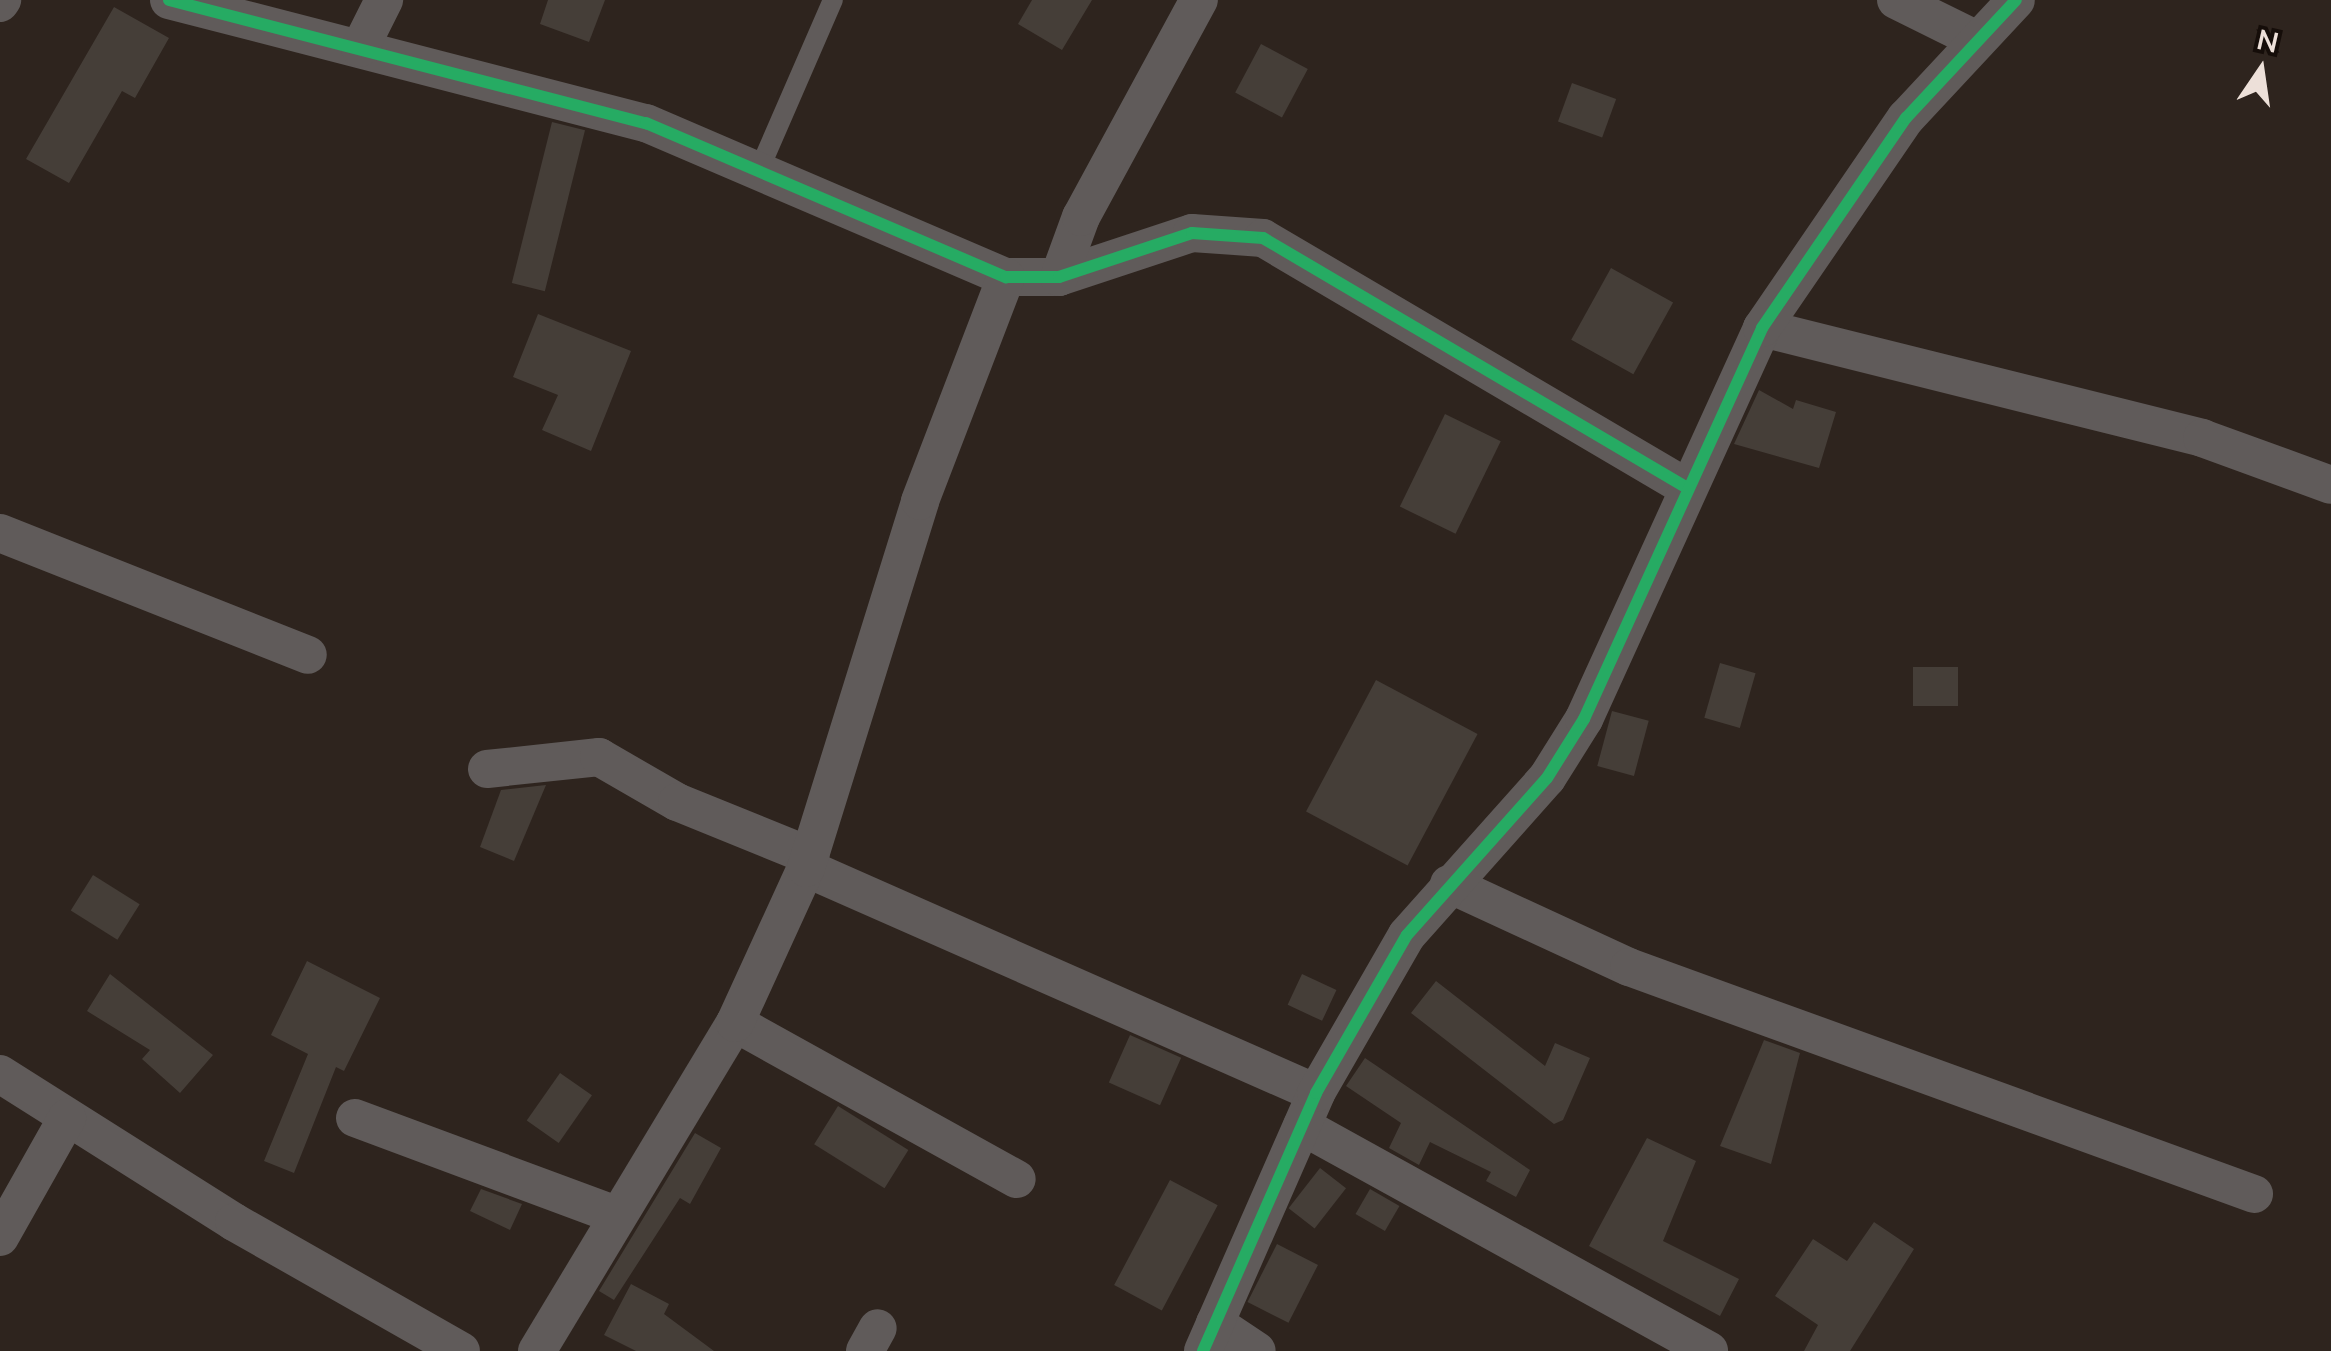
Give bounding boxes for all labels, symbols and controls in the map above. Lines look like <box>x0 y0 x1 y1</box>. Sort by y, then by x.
north arrow <box>2211 20 2311 120</box>
text: N <box>2254 21 2282 60</box>

